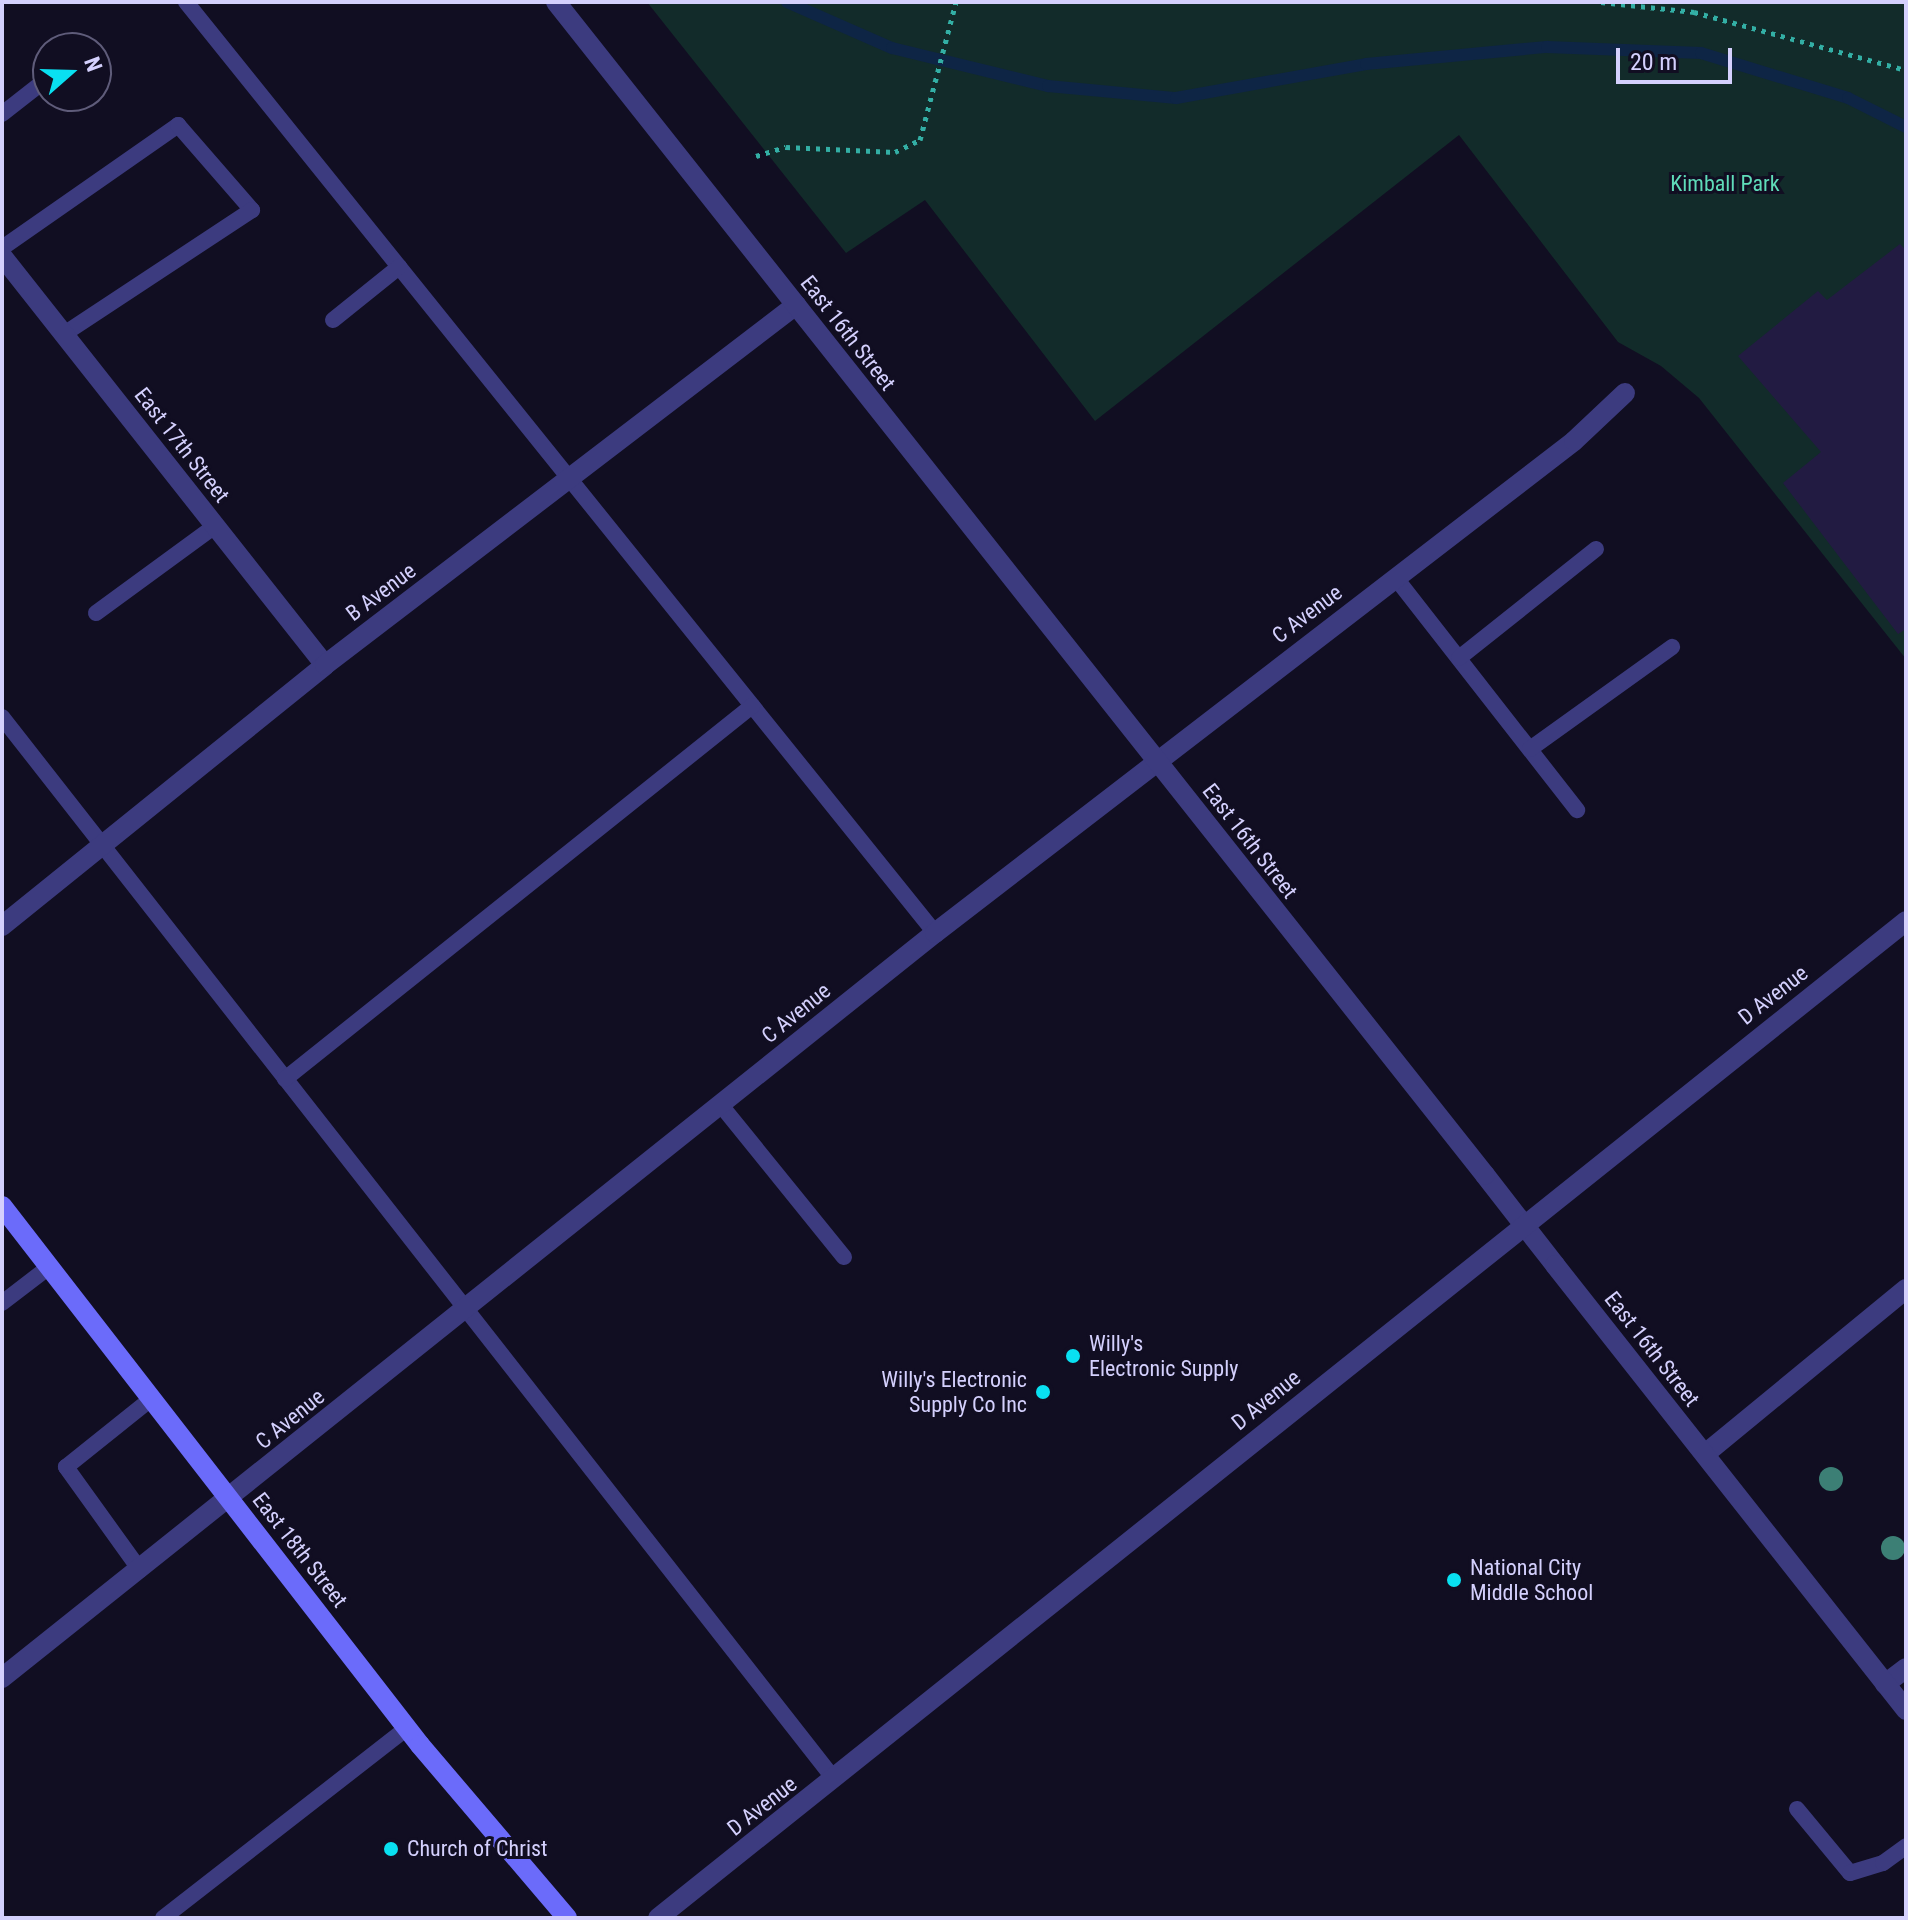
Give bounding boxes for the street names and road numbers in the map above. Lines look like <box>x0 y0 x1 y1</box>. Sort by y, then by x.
street label: East 16th Street <box>795 270 901 396</box>
street label: East 17th Street <box>129 382 235 508</box>
street label: B Avenue <box>341 557 421 627</box>
street label: C Avenue <box>1267 579 1347 649</box>
street label: East 16th Street <box>1197 778 1303 904</box>
street label: D Avenue <box>1733 960 1813 1030</box>
street label: C Avenue <box>756 977 836 1049</box>
street label: East 16th Street <box>1599 1286 1705 1412</box>
street label: D Avenue <box>1226 1364 1306 1436</box>
street label: C Avenue <box>250 1383 330 1455</box>
street label: East 18th Street <box>247 1487 353 1613</box>
street label: D Avenue <box>722 1771 802 1841</box>

